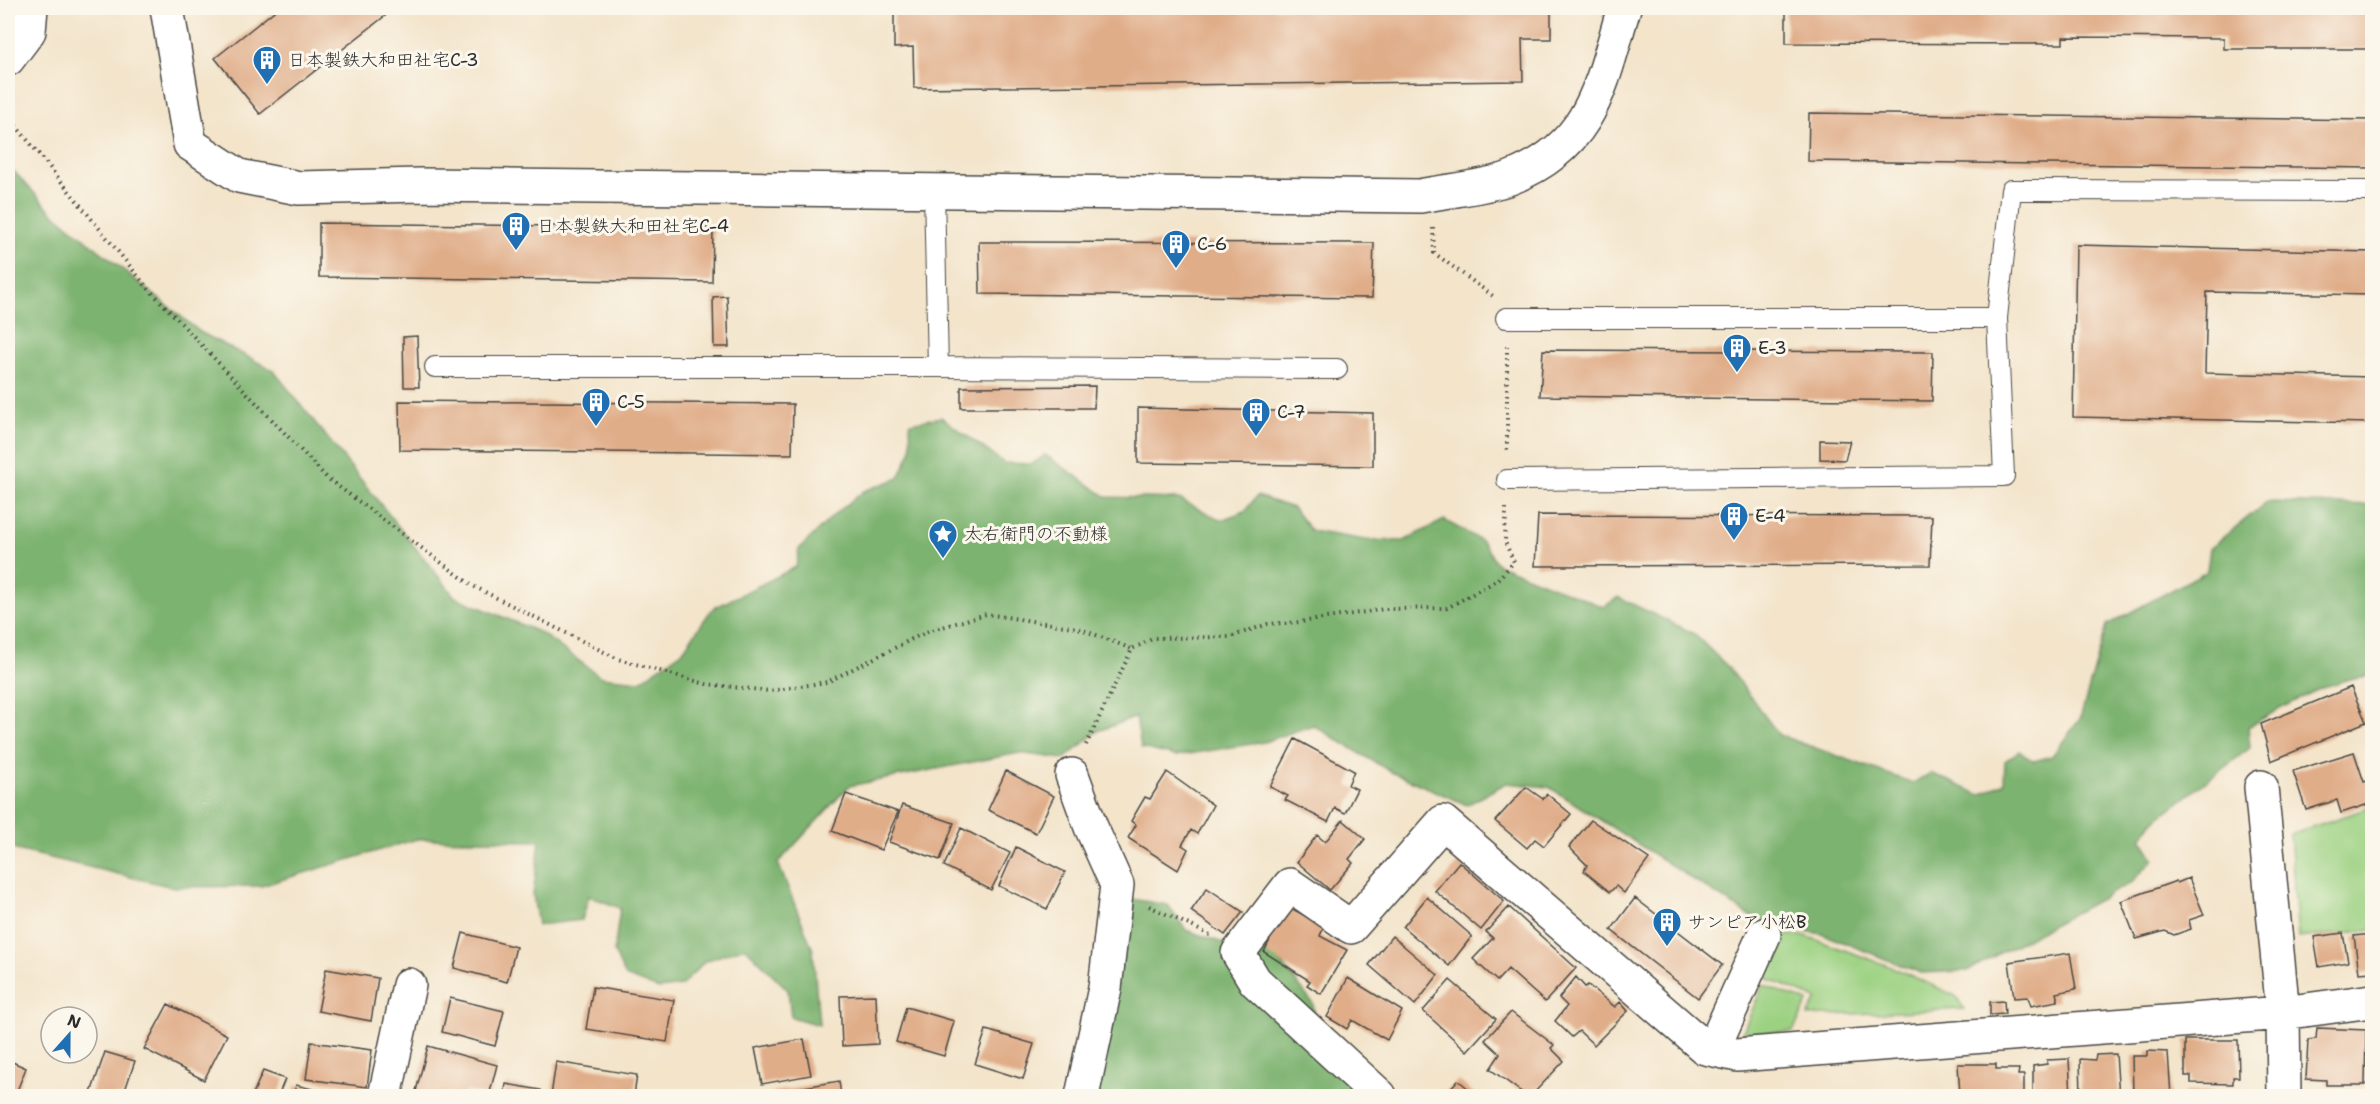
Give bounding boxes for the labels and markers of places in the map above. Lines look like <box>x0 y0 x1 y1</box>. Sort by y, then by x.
building icon: 日本製鉄大和田社宅C-3 <box>251 44 283 86</box>
place label: 日本製鉄大和田社宅C-3 <box>288 48 479 72</box>
building icon: 日本製鉄大和田社宅C-4 <box>500 210 532 252</box>
place label: 日本製鉄大和田社宅C-4 <box>537 214 729 238</box>
building icon: C-6 <box>1160 228 1192 270</box>
place label: C-6 <box>1197 232 1227 256</box>
building icon: E-3 <box>1721 332 1753 374</box>
place label: E-3 <box>1758 336 1787 360</box>
building icon: C-5 <box>580 386 612 428</box>
place label: C-5 <box>617 390 645 414</box>
building icon: C-7 <box>1240 396 1272 438</box>
place label: C-7 <box>1277 400 1306 424</box>
building icon: E-4 <box>1718 500 1750 542</box>
place label: E-4 <box>1755 504 1785 528</box>
place icon: 太右衛門の不動様 <box>927 518 959 560</box>
place label: 太右衛門の不動様 <box>964 522 1108 546</box>
building icon: サンピア小松B <box>1651 906 1683 948</box>
place label: サンピア小松B <box>1688 910 1807 934</box>

